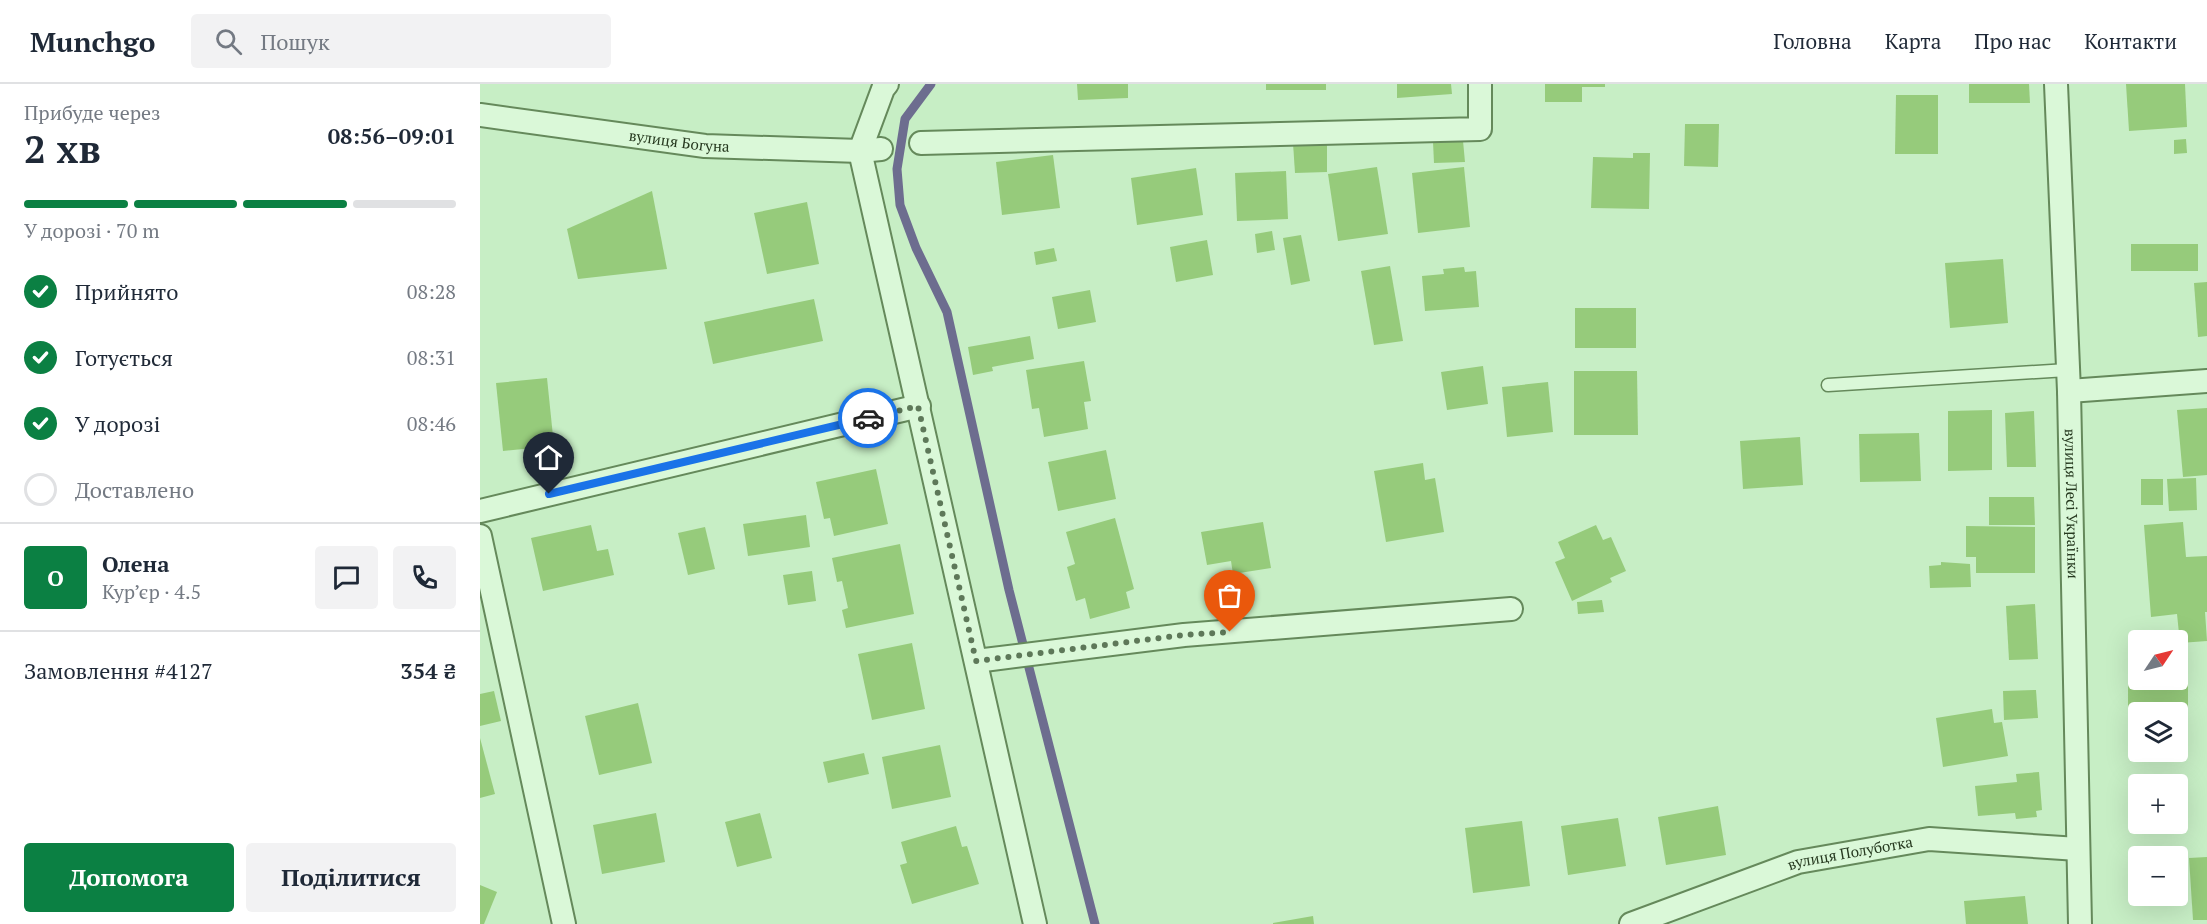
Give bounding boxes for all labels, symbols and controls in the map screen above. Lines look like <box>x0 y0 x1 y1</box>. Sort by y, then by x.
search box <box>191 14 611 68</box>
text: Munchgo <box>30 23 155 60</box>
icon: search <box>212 25 245 58</box>
text: Пошук <box>260 27 330 56</box>
text: Головна <box>1773 27 1852 55</box>
text: Карта <box>1885 27 1941 55</box>
text: Про нас <box>1974 27 2051 55</box>
text: Контакти <box>2084 27 2177 55</box>
text: Прибуде через <box>24 99 161 126</box>
text: 08:56–09:01 <box>328 121 456 150</box>
text: 2 хв <box>24 122 101 174</box>
street label: вулиця Богуна <box>628 125 730 156</box>
text: У дорозі · 70 m <box>24 217 159 244</box>
icon: check <box>24 275 57 308</box>
text: Прийнято <box>75 277 178 306</box>
text: 08:28 <box>407 278 456 305</box>
icon: check <box>24 341 57 374</box>
text: Готується <box>75 343 173 372</box>
text: 08:31 <box>407 344 456 371</box>
courier <box>838 388 898 448</box>
icon: car <box>852 402 885 435</box>
icon: check <box>24 407 57 440</box>
text: У дорозі <box>75 409 160 438</box>
text: 08:46 <box>407 410 456 437</box>
street label: вулиця Лесі Українки <box>2061 428 2084 579</box>
pin <box>523 432 574 494</box>
icon: home <box>532 441 565 474</box>
text: Доставлено <box>75 475 194 504</box>
button: chat <box>315 546 378 609</box>
button: phone <box>393 546 456 609</box>
text: Олена <box>102 549 169 578</box>
text: О <box>47 563 64 592</box>
pin <box>1204 570 1255 632</box>
text: Кур’єр · 4.5 <box>102 578 201 605</box>
icon: bag <box>1213 579 1246 612</box>
north arrow <box>2128 630 2188 690</box>
map controls <box>2128 630 2188 906</box>
text: Замовлення #4127 <box>24 656 213 685</box>
text: 354 ₴ <box>400 656 456 685</box>
button: layers <box>2128 702 2188 762</box>
button: + <box>2128 774 2188 834</box>
street label: вулиця Полуботка <box>1784 831 1915 874</box>
button: Допомога <box>24 843 234 912</box>
button: Поділитися <box>246 843 456 912</box>
button: − <box>2128 846 2188 906</box>

